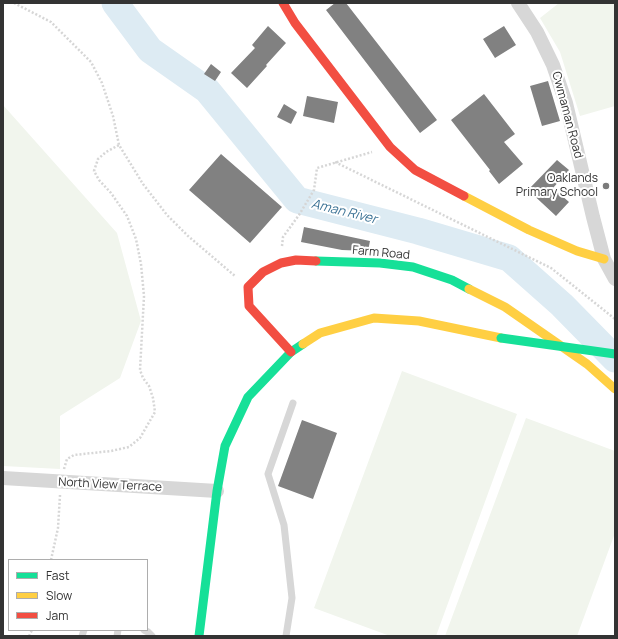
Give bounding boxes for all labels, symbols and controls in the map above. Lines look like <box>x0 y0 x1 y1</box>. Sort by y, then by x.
street label: Cwmaman Road <box>548 70 586 160</box>
place label: Oaklands Primary School <box>516 172 598 200</box>
marker: Oaklands Primary School <box>601 181 611 191</box>
water label: Aman River <box>310 196 378 228</box>
street label: Farm Road <box>352 243 410 263</box>
street label: North View Terrace <box>58 475 162 495</box>
legend <box>8 559 148 631</box>
text: Fast <box>46 567 70 584</box>
text: Slow <box>46 587 72 604</box>
text: Jam <box>46 607 68 624</box>

